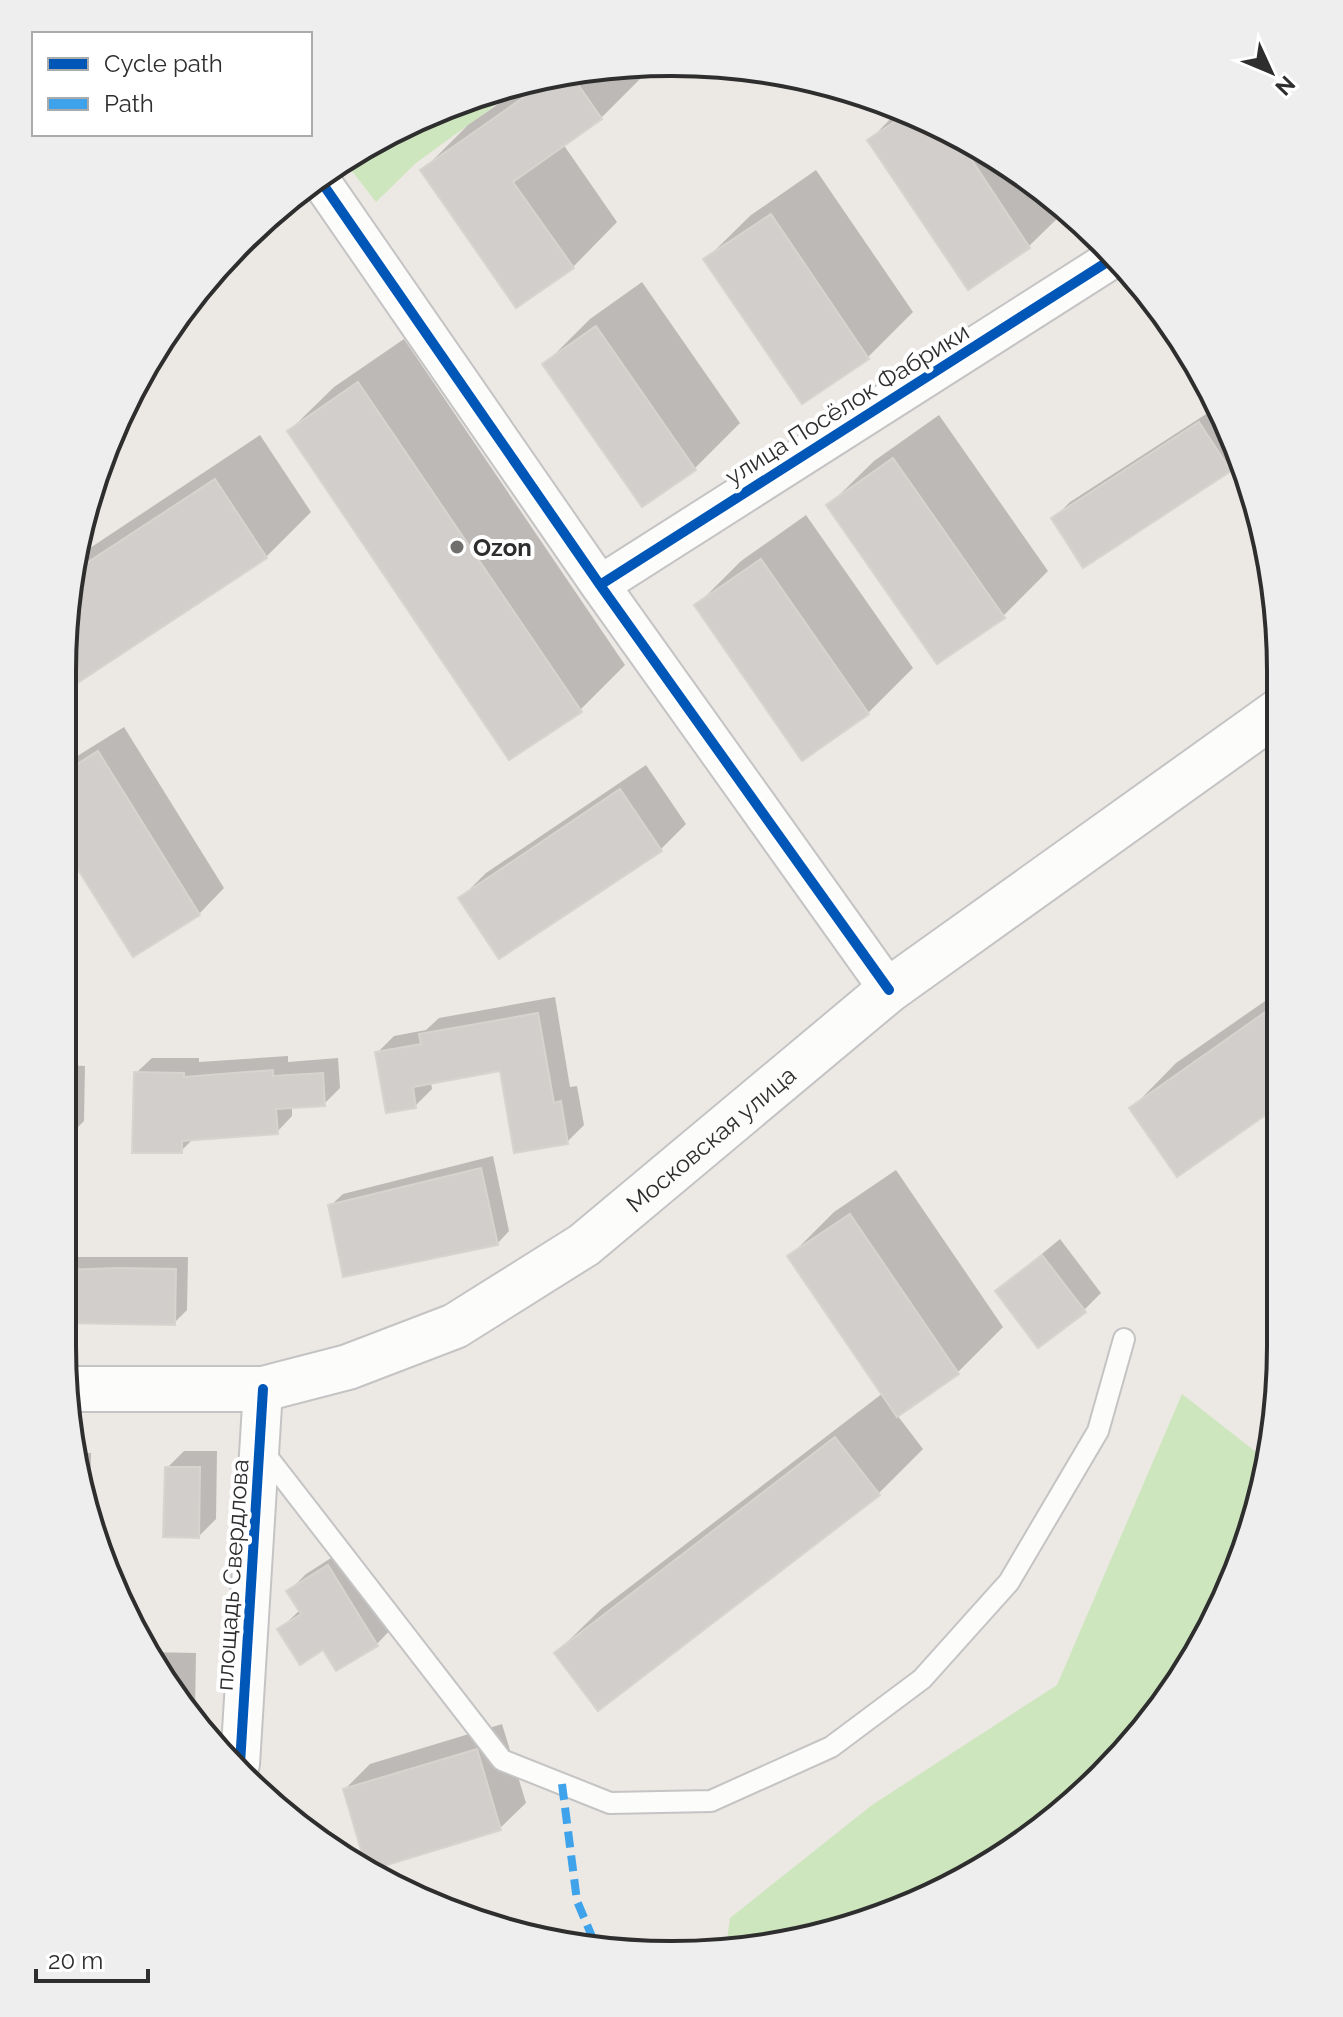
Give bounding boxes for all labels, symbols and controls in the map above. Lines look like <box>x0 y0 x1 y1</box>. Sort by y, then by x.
legend <box>32 32 312 136</box>
north arrow <box>1231 32 1311 112</box>
text: Cycle path <box>104 49 223 78</box>
text: N <box>1270 71 1301 101</box>
text: Path <box>104 89 154 118</box>
street label: улица Посёлок Фабрики <box>720 317 974 491</box>
place label: Ozon <box>473 533 532 562</box>
marker: Ozon <box>448 538 466 556</box>
street label: Московская улица <box>620 1060 801 1218</box>
street label: площадь Свердлова <box>209 1458 255 1692</box>
scale bar <box>36 1933 148 1983</box>
text: 20 m <box>48 1946 103 1975</box>

